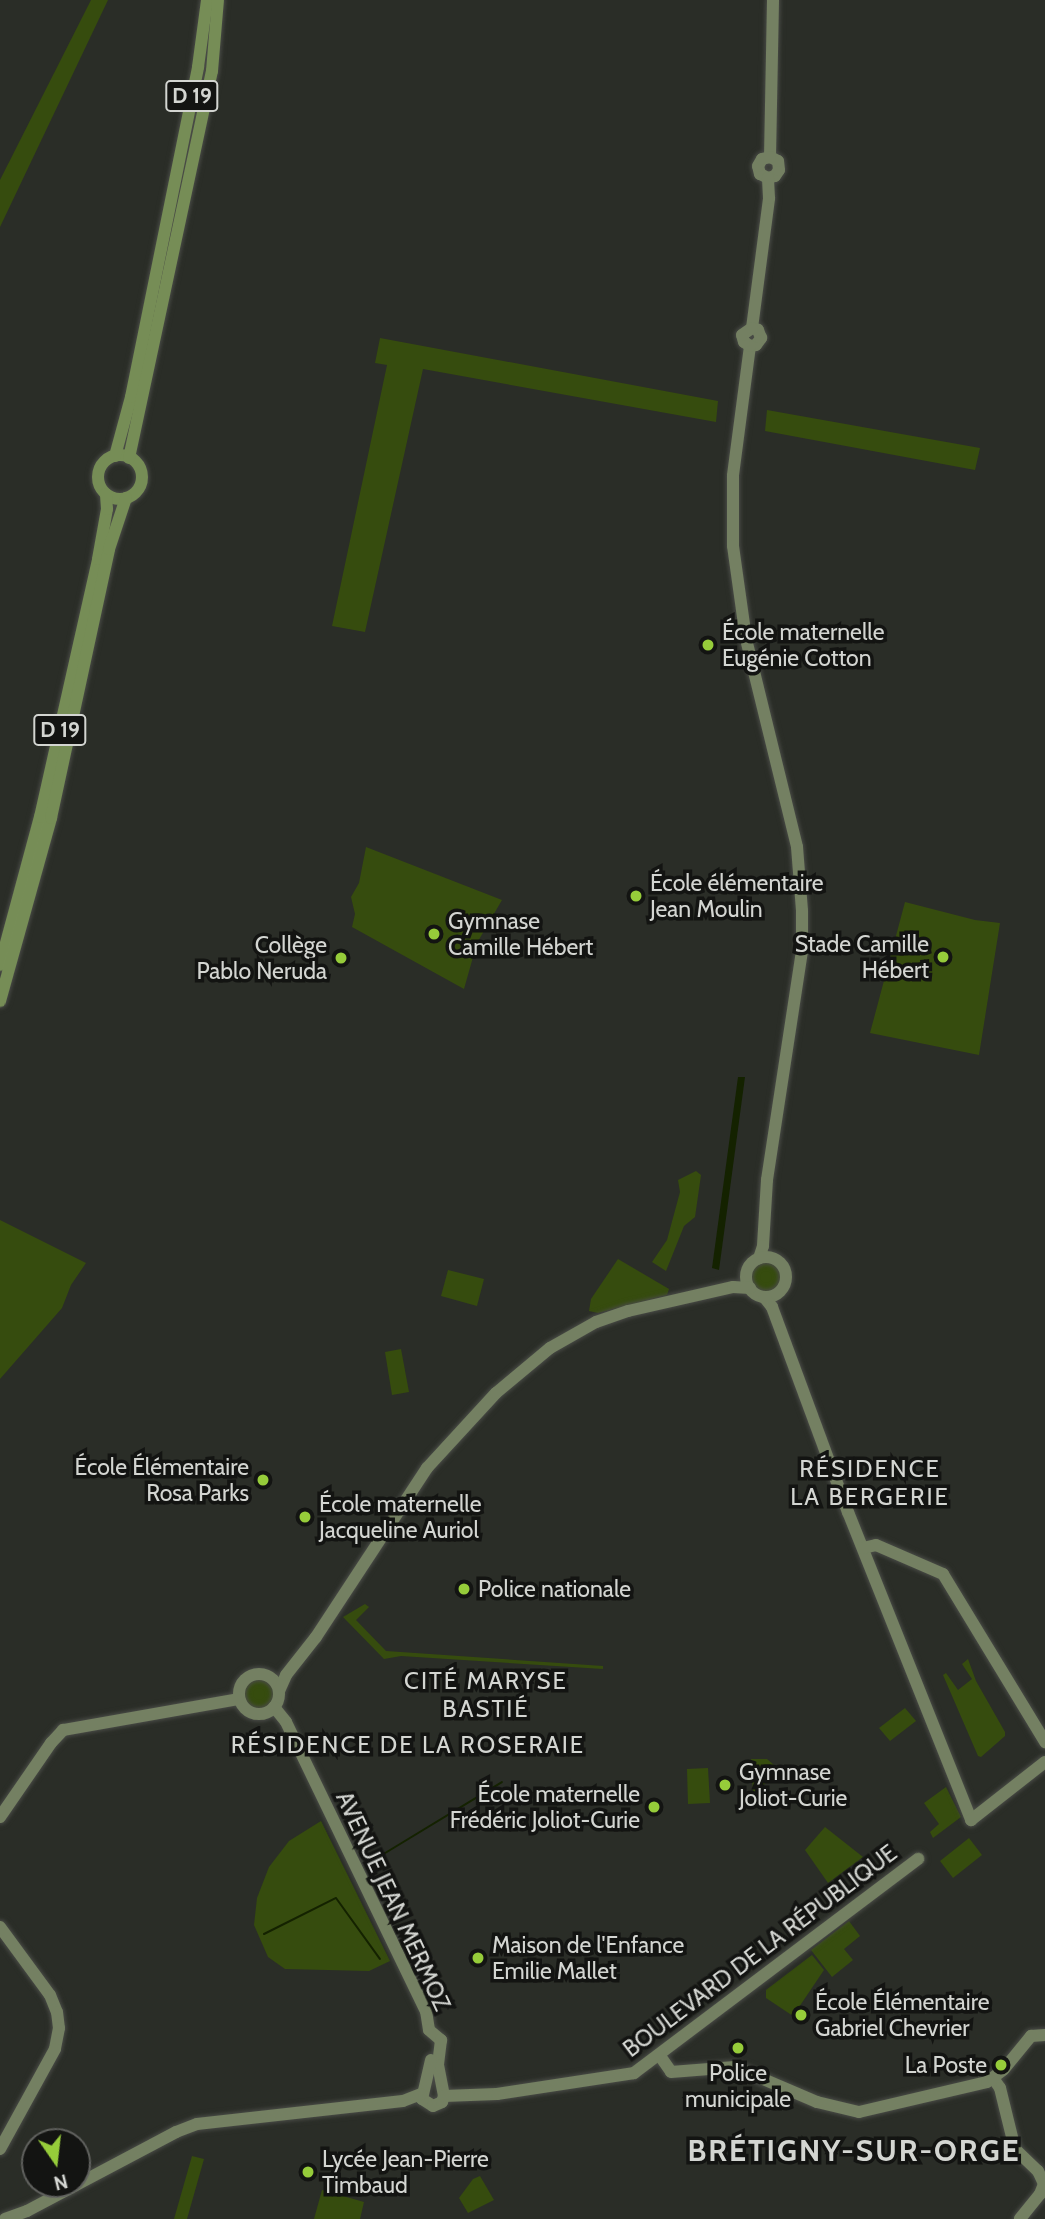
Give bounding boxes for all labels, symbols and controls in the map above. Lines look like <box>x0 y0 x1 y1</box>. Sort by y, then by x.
road number: D 19 <box>164 78 220 114</box>
place label: École maternelle Eugénie Cotton <box>722 618 884 672</box>
marker: École maternelle Eugénie Cotton <box>700 637 716 653</box>
road number: D 19 <box>32 712 88 748</box>
place label: École élémentaire Jean Moulin <box>650 869 823 923</box>
marker: École élémentaire Jean Moulin <box>628 888 644 904</box>
place label: Gymnase Camille Hébert <box>448 907 593 961</box>
marker: Gymnase Camille Hébert <box>426 926 442 942</box>
place label: Stade Camille Hébert <box>795 930 929 984</box>
place label: Collège Pablo Neruda <box>196 931 327 985</box>
marker: Stade Camille Hébert <box>935 949 951 965</box>
marker: Collège Pablo Neruda <box>333 950 349 966</box>
place label: École Élémentaire Rosa Parks <box>75 1453 249 1507</box>
district label: RÉSIDENCE LA BERGERIE <box>792 1455 948 1511</box>
marker: École Élémentaire Rosa Parks <box>255 1472 271 1488</box>
place label: École maternelle Jacqueline Auriol <box>319 1490 481 1544</box>
marker: École maternelle Jacqueline Auriol <box>297 1509 313 1525</box>
place label: Police nationale <box>478 1575 631 1603</box>
marker: Police nationale <box>456 1581 472 1597</box>
district label: CITÉ MARYSE BASTIÉ <box>405 1667 567 1723</box>
district label: RÉSIDENCE DE LA ROSERAIE <box>234 1731 582 1759</box>
place label: Gymnase Joliot-Curie <box>739 1758 847 1812</box>
marker: Gymnase Joliot-Curie <box>717 1777 733 1793</box>
place label: École maternelle Frédéric Joliot-Curie <box>450 1780 640 1834</box>
street label: AVENUE JEAN MERMOZ <box>330 1787 456 2015</box>
marker: École maternelle Frédéric Joliot-Curie <box>646 1799 662 1815</box>
street label: BOULEVARD DE LA RÉPUBLIQUE <box>618 1839 902 2063</box>
place label: Maison de l'Enfance Emilie Mallet <box>492 1931 684 1985</box>
marker: Maison de l'Enfance Emilie Mallet <box>470 1950 486 1966</box>
place label: École Élémentaire Gabriel Chevrier <box>815 1988 989 2042</box>
marker: École Élémentaire Gabriel Chevrier <box>793 2007 809 2023</box>
marker: Police municipale <box>730 2040 746 2056</box>
place label: La Poste <box>905 2051 987 2079</box>
marker: La Poste <box>993 2057 1009 2073</box>
place label: Police municipale <box>685 2059 791 2113</box>
north arrow <box>21 2128 91 2198</box>
district label: BRÉTIGNY-SUR-ORGE <box>690 2133 1018 2169</box>
place label: Lycée Jean-Pierre Timbaud <box>322 2145 489 2199</box>
marker: Lycée Jean-Pierre Timbaud <box>300 2164 316 2180</box>
text: N <box>51 2169 70 2195</box>

